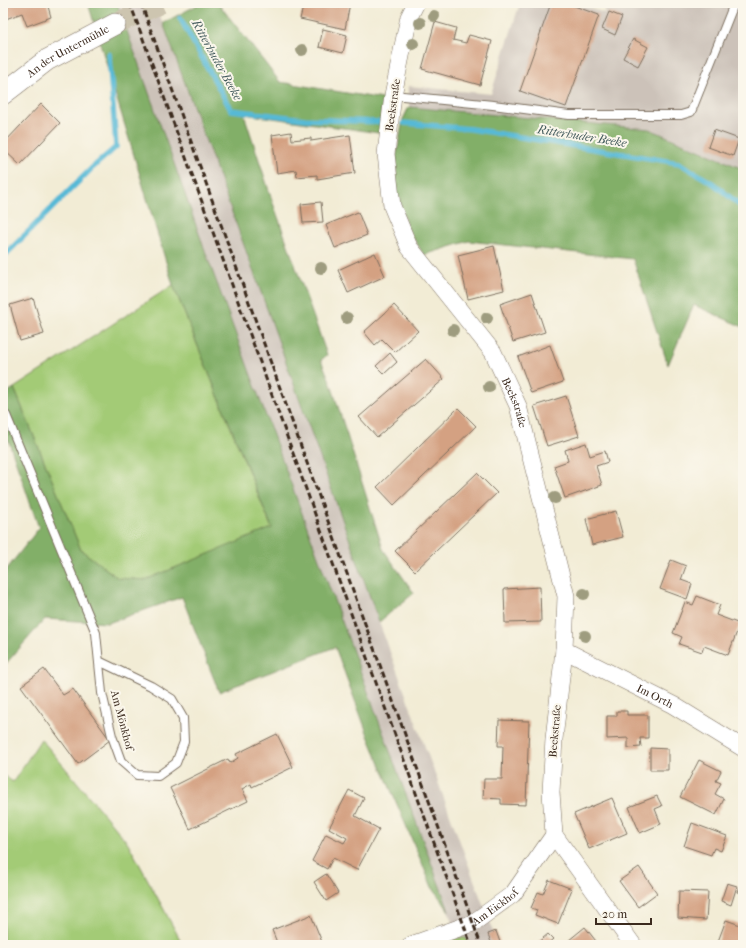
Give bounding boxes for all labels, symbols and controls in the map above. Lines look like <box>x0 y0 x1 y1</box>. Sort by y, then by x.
water label: Ritterhuder Beeke <box>189 16 245 104</box>
street label: An der Untermühle <box>23 22 112 81</box>
street label: Beekstraße <box>383 77 403 132</box>
water label: Ritterhuder Beeke <box>535 122 629 150</box>
street label: Beekstraße <box>499 375 530 430</box>
street label: Im Orth <box>635 681 676 711</box>
street label: Am Mönkhof <box>108 688 137 754</box>
street label: Beekstraße <box>546 704 564 758</box>
street label: Am Eickhof <box>468 884 523 929</box>
scale bar <box>596 900 651 926</box>
text: 20 m <box>602 907 627 921</box>

